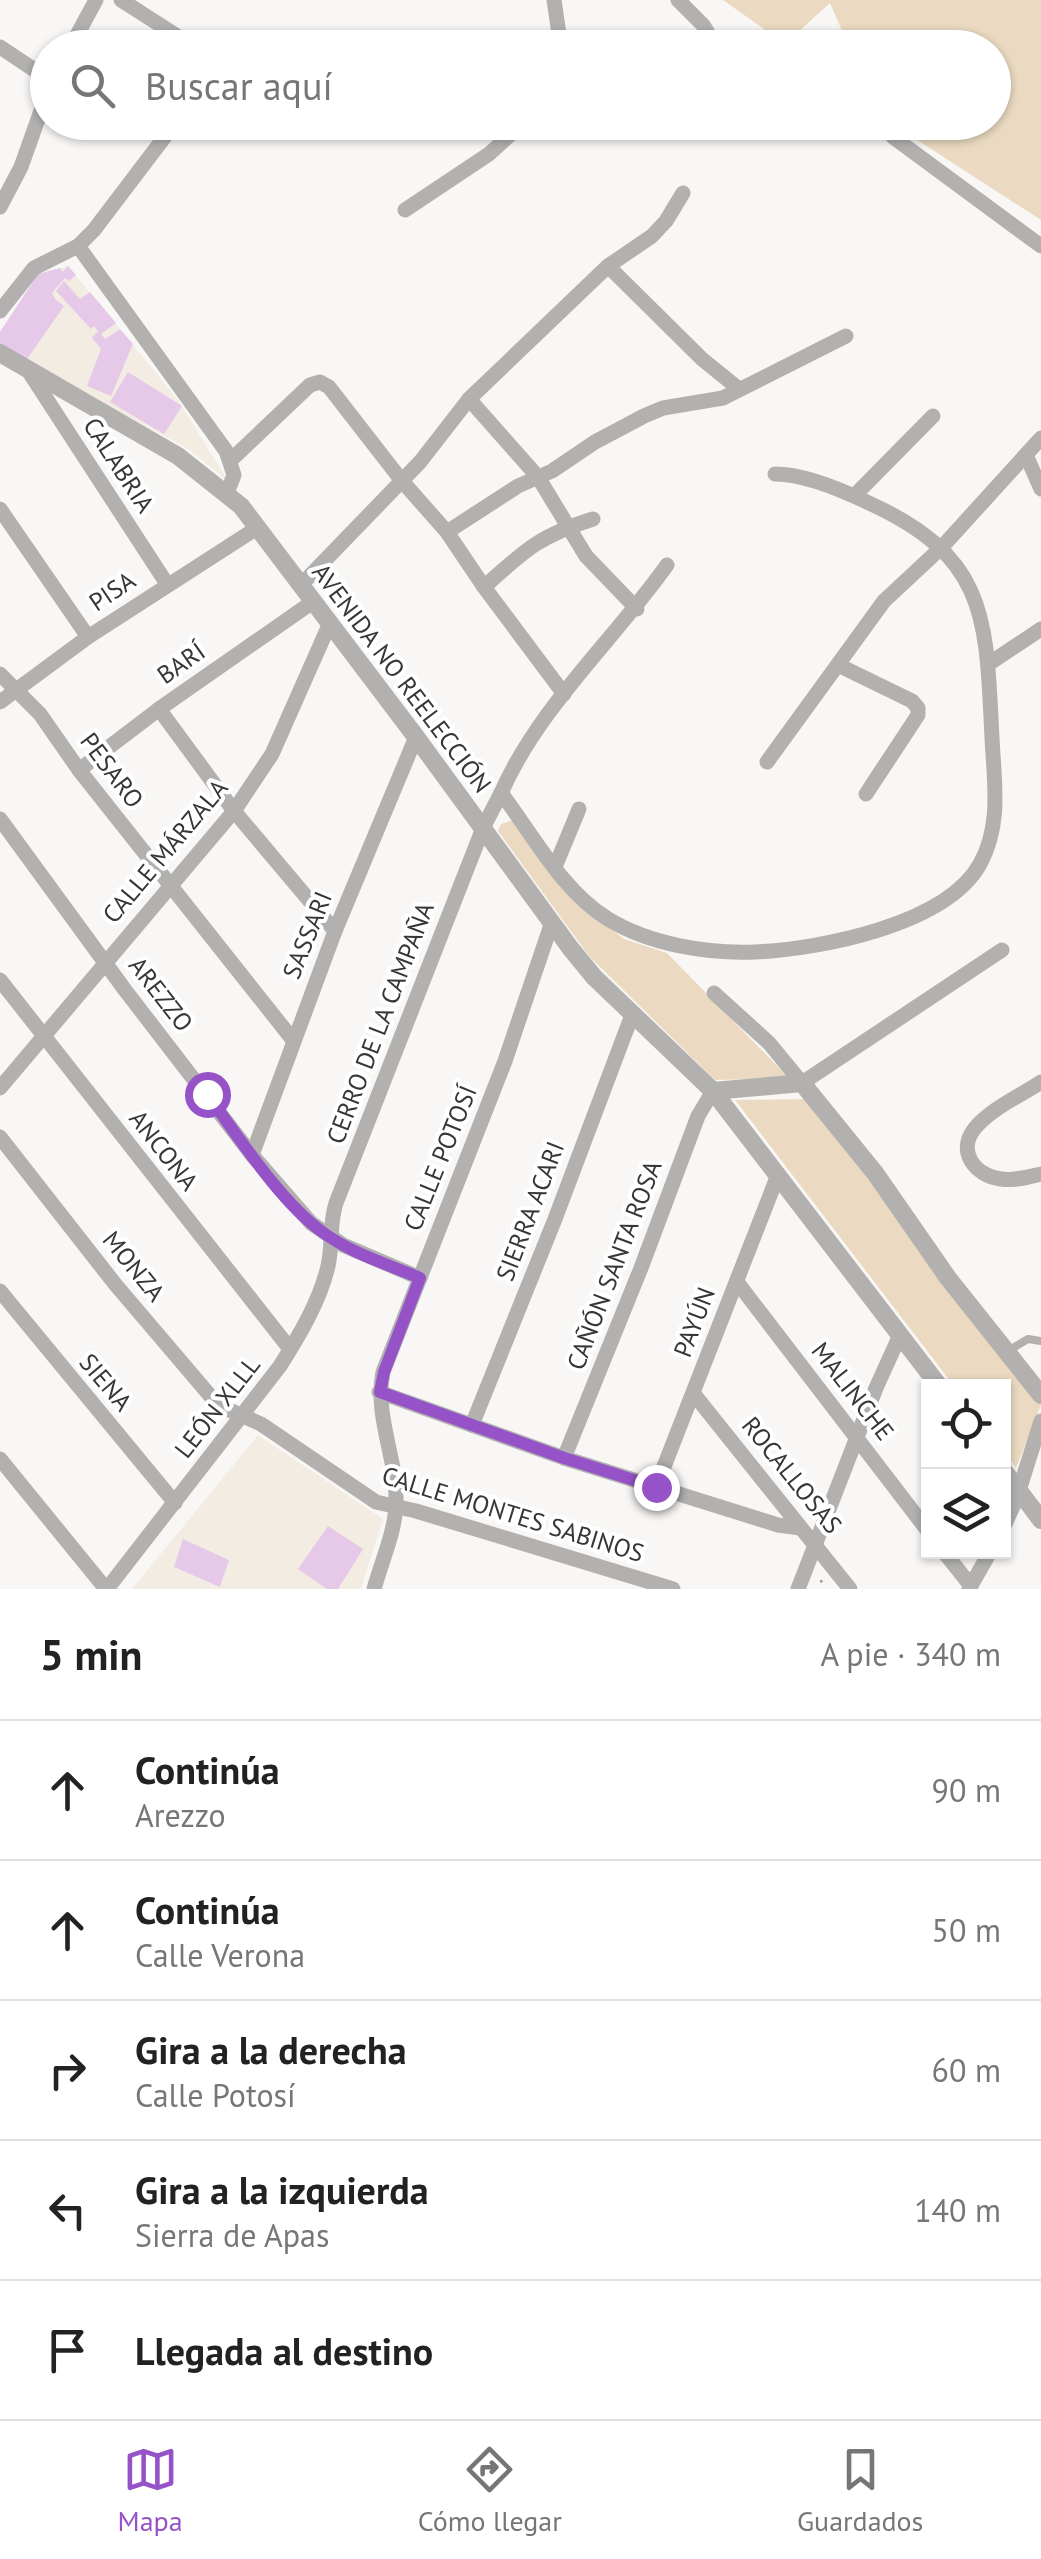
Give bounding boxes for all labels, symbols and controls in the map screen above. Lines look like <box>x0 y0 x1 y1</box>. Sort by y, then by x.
search box <box>30 30 1011 140</box>
icon: search <box>65 58 120 113</box>
text: Buscar aquí <box>145 61 333 110</box>
street label: CALABRIA <box>76 411 162 519</box>
street label: AVENIDA NO REELECCIÓN <box>305 557 499 799</box>
street label: PISA <box>83 564 142 618</box>
street label: BARÍ <box>151 635 212 691</box>
street label: PESARO <box>73 726 151 814</box>
street label: CALLE MÁRZALA <box>95 772 235 930</box>
street label: SASSARI <box>275 887 339 983</box>
street label: CERRO DE LA CAMPAÑA <box>319 897 441 1148</box>
street label: AREZZO <box>122 950 200 1038</box>
route start <box>185 1072 231 1118</box>
street label: CALLE POTOSÍ <box>396 1080 484 1235</box>
street label: ANCONA <box>123 1103 206 1197</box>
street label: SIERRA ACARI <box>489 1137 571 1285</box>
street label: CAÑÓN SANTA ROSA <box>559 1155 669 1374</box>
street label: MONZA <box>96 1224 172 1308</box>
street label: PAYÚN <box>666 1282 722 1362</box>
street label: MALINCHE <box>805 1335 901 1447</box>
street label: SIENA <box>73 1347 140 1418</box>
street label: LEÓN XLLL <box>167 1350 267 1464</box>
map controls <box>921 1379 1011 1559</box>
button: locate <box>921 1379 1011 1469</box>
street label: ROCALLOSAS <box>735 1410 849 1540</box>
street label: CALLE MONTES SABINOS <box>378 1459 648 1569</box>
route end <box>634 1465 680 1511</box>
button: layers <box>921 1469 1011 1559</box>
text: 5 min <box>40 1627 142 1682</box>
text: A pie · 340 m <box>820 1633 1001 1675</box>
text: Continúa <box>135 1745 279 1794</box>
icon: ahead <box>40 1763 95 1818</box>
text: 90 m <box>932 1769 1001 1811</box>
text: Arezzo <box>135 1794 226 1836</box>
text: Continúa <box>135 1885 279 1934</box>
icon: ahead <box>40 1903 95 1958</box>
text: 50 m <box>932 1909 1001 1951</box>
text: Calle Verona <box>135 1934 305 1976</box>
text: Gira a la derecha <box>135 2025 407 2074</box>
icon: right <box>40 2043 95 2098</box>
text: 60 m <box>932 2049 1001 2091</box>
text: Calle Potosí <box>135 2074 296 2116</box>
text: Gira a la izquierda <box>135 2165 429 2214</box>
icon: left <box>40 2183 95 2238</box>
text: 140 m <box>914 2189 1001 2231</box>
text: Sierra de Apas <box>135 2214 329 2256</box>
icon: arrive <box>40 2323 95 2378</box>
text: Llegada al destino <box>135 2326 433 2375</box>
tab: Mapa <box>118 2442 183 2539</box>
tab: Cómo llegar <box>418 2442 562 2539</box>
tab: Guardados <box>797 2442 923 2539</box>

